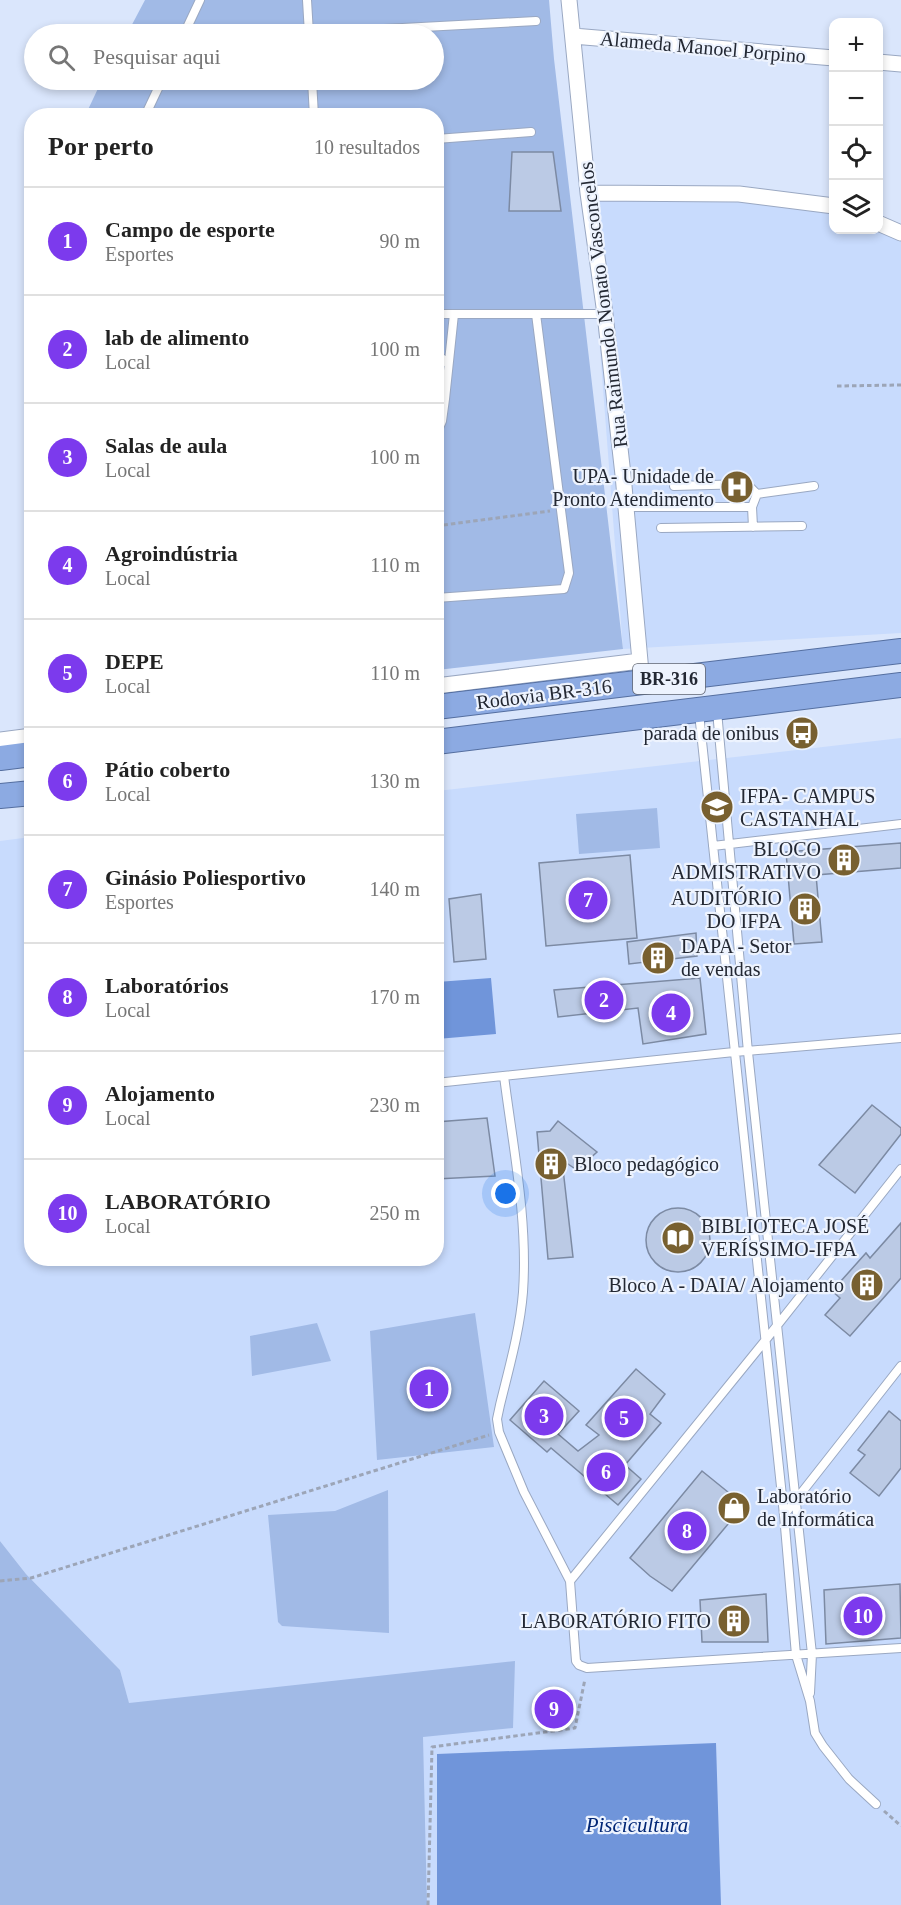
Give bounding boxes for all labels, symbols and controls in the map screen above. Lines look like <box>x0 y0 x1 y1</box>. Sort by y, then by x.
map controls <box>829 18 883 234</box>
button: + <box>829 18 883 72</box>
search box <box>24 24 444 90</box>
street label: Alameda Manoel Porpino <box>599 27 807 68</box>
icon: search <box>45 41 78 74</box>
text: Pesquisar aqui <box>93 44 221 69</box>
button: − <box>829 72 883 126</box>
button: locate <box>829 126 883 180</box>
text: Por perto <box>48 132 154 161</box>
text: 10 resultados <box>314 136 420 158</box>
street label: Rua Raimundo Nonato Vasconcelos <box>575 161 631 449</box>
button: layers <box>829 180 883 234</box>
text: Campo de esporte <box>105 217 275 242</box>
text: 1 <box>63 230 73 252</box>
text: 90 m <box>379 230 420 252</box>
text: Esportes <box>105 243 174 265</box>
text: lab de alimento <box>105 325 249 350</box>
text: 2 <box>63 338 73 360</box>
text: 100 m <box>369 338 420 360</box>
text: Local <box>105 351 151 373</box>
text: Salas de aula <box>105 433 227 458</box>
text: 3 <box>63 446 73 468</box>
text: 100 m <box>369 446 420 468</box>
text: Local <box>105 459 151 481</box>
place label: UPA- Unidade de Pronto Atendimento <box>552 465 714 510</box>
hospital icon: UPA- Unidade de Pronto Atendimento <box>719 469 755 505</box>
text: Agroindústria <box>105 541 238 566</box>
text: 4 <box>63 554 73 576</box>
text: 110 m <box>370 554 420 576</box>
text: Local <box>105 567 151 589</box>
text: DEPE <box>105 649 164 674</box>
text: 5 <box>63 662 73 684</box>
text: 110 m <box>370 662 420 684</box>
road number: BR-316 <box>633 664 705 694</box>
text: Local <box>105 675 151 697</box>
street label: Rodovia BR-316 <box>475 675 613 713</box>
bus stop icon: parada de onibus <box>784 715 820 751</box>
place label: parada de onibus <box>643 722 779 745</box>
text: Pátio coberto <box>105 757 230 782</box>
text: 6 <box>63 770 73 792</box>
text: 130 m <box>369 770 420 792</box>
text: Local <box>105 783 151 805</box>
place label: IFPA- CAMPUS CASTANHAL <box>740 785 875 830</box>
school or university icon: IFPA- CAMPUS CASTANHAL <box>699 789 735 825</box>
place label: BLOCO ADMISTRATIVO <box>671 838 821 883</box>
building icon: BLOCO ADMISTRATIVO <box>826 842 862 878</box>
text: Ginásio Poliesportivo <box>105 865 306 890</box>
text: 7 <box>63 878 73 900</box>
text: 140 m <box>369 878 420 900</box>
pin: 7 <box>568 878 608 922</box>
place label: AUDITÓRIO DO IFPA <box>671 886 783 932</box>
text: Esportes <box>105 891 174 913</box>
building icon: AUDITÓRIO DO IFPA <box>787 891 823 927</box>
place label: DAPA - Setor de vendas <box>681 935 792 980</box>
building icon: DAPA - Setor de vendas <box>640 940 676 976</box>
text: Laboratórios <box>105 973 228 998</box>
pin: 2 <box>584 978 624 1022</box>
text: 8 <box>63 986 73 1008</box>
text: 170 m <box>369 986 420 1008</box>
pin: 4 <box>652 990 690 1036</box>
text: Local <box>105 999 151 1021</box>
text: Alojamento <box>105 1081 215 1106</box>
text: 9 <box>63 1094 73 1116</box>
text: 230 m <box>369 1094 420 1116</box>
text: Local <box>105 1107 151 1129</box>
building icon: Bloco pedagógico <box>533 1146 569 1182</box>
place label: Bloco pedagógico <box>574 1153 719 1176</box>
your location <box>491 1179 520 1208</box>
text: LABORATÓRIO <box>105 1189 271 1214</box>
text: 10 <box>58 1202 78 1224</box>
text: 250 m <box>369 1202 420 1224</box>
text: Local <box>105 1215 151 1237</box>
place label: BIBLIOTECA JOSÉ VERÍSSIMO-IFPA <box>701 1215 869 1260</box>
library icon: BIBLIOTECA JOSÉ VERÍSSIMO-IFPA <box>660 1220 696 1256</box>
building icon: Bloco A - DAIA/ Alojamento <box>849 1267 885 1303</box>
place label: Bloco A - DAIA/ Alojamento <box>608 1274 844 1297</box>
pin: 1 <box>410 1366 448 1412</box>
pin: 3 <box>524 1394 564 1438</box>
pin: 5 <box>604 1396 644 1440</box>
pin: 6 <box>586 1450 626 1494</box>
place label: Laboratório de Informática <box>757 1485 874 1530</box>
shop icon: Laboratório de Informática <box>716 1490 752 1526</box>
pin: 8 <box>668 1508 706 1553</box>
pin: 10 <box>844 1594 882 1638</box>
building icon: LABORATÓRIO FITO <box>716 1603 752 1639</box>
place label: LABORATÓRIO FITO <box>521 1609 711 1632</box>
pin: 9 <box>534 1686 574 1732</box>
water label: Piscicultura <box>585 1813 688 1837</box>

